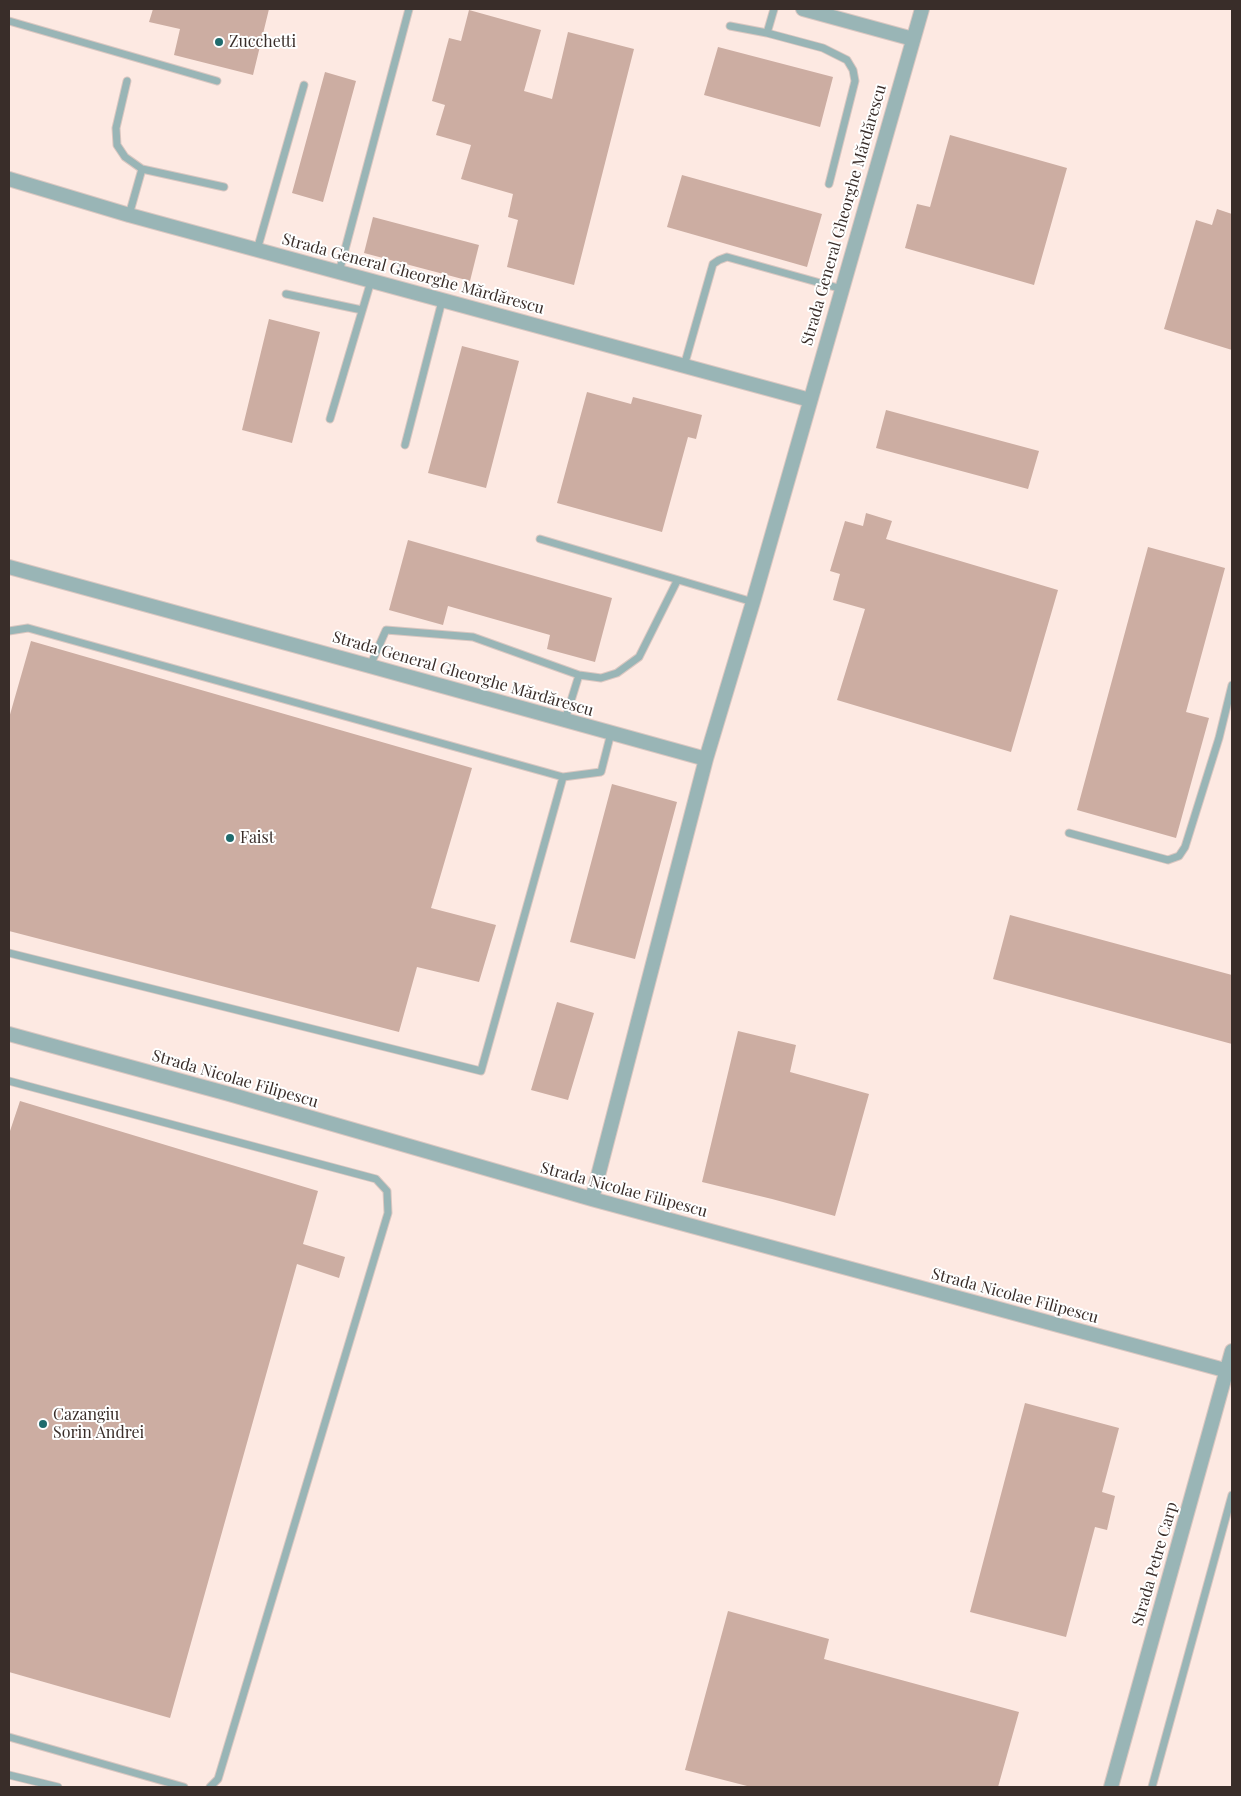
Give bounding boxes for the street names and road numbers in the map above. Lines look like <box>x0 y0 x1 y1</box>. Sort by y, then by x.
street label: Strada General Gheorghe Mărdărescu <box>797 82 891 348</box>
street label: Strada General Gheorghe Mărdărescu <box>280 230 546 318</box>
street label: Strada General Gheorghe Mărdărescu <box>330 627 596 721</box>
street label: Strada Nicolae Filipescu <box>150 1046 320 1112</box>
street label: Strada Nicolae Filipescu <box>538 1158 710 1222</box>
street label: Strada Nicolae Filipescu <box>929 1264 1101 1328</box>
street label: Strada Petre Carp <box>1128 1500 1182 1628</box>

